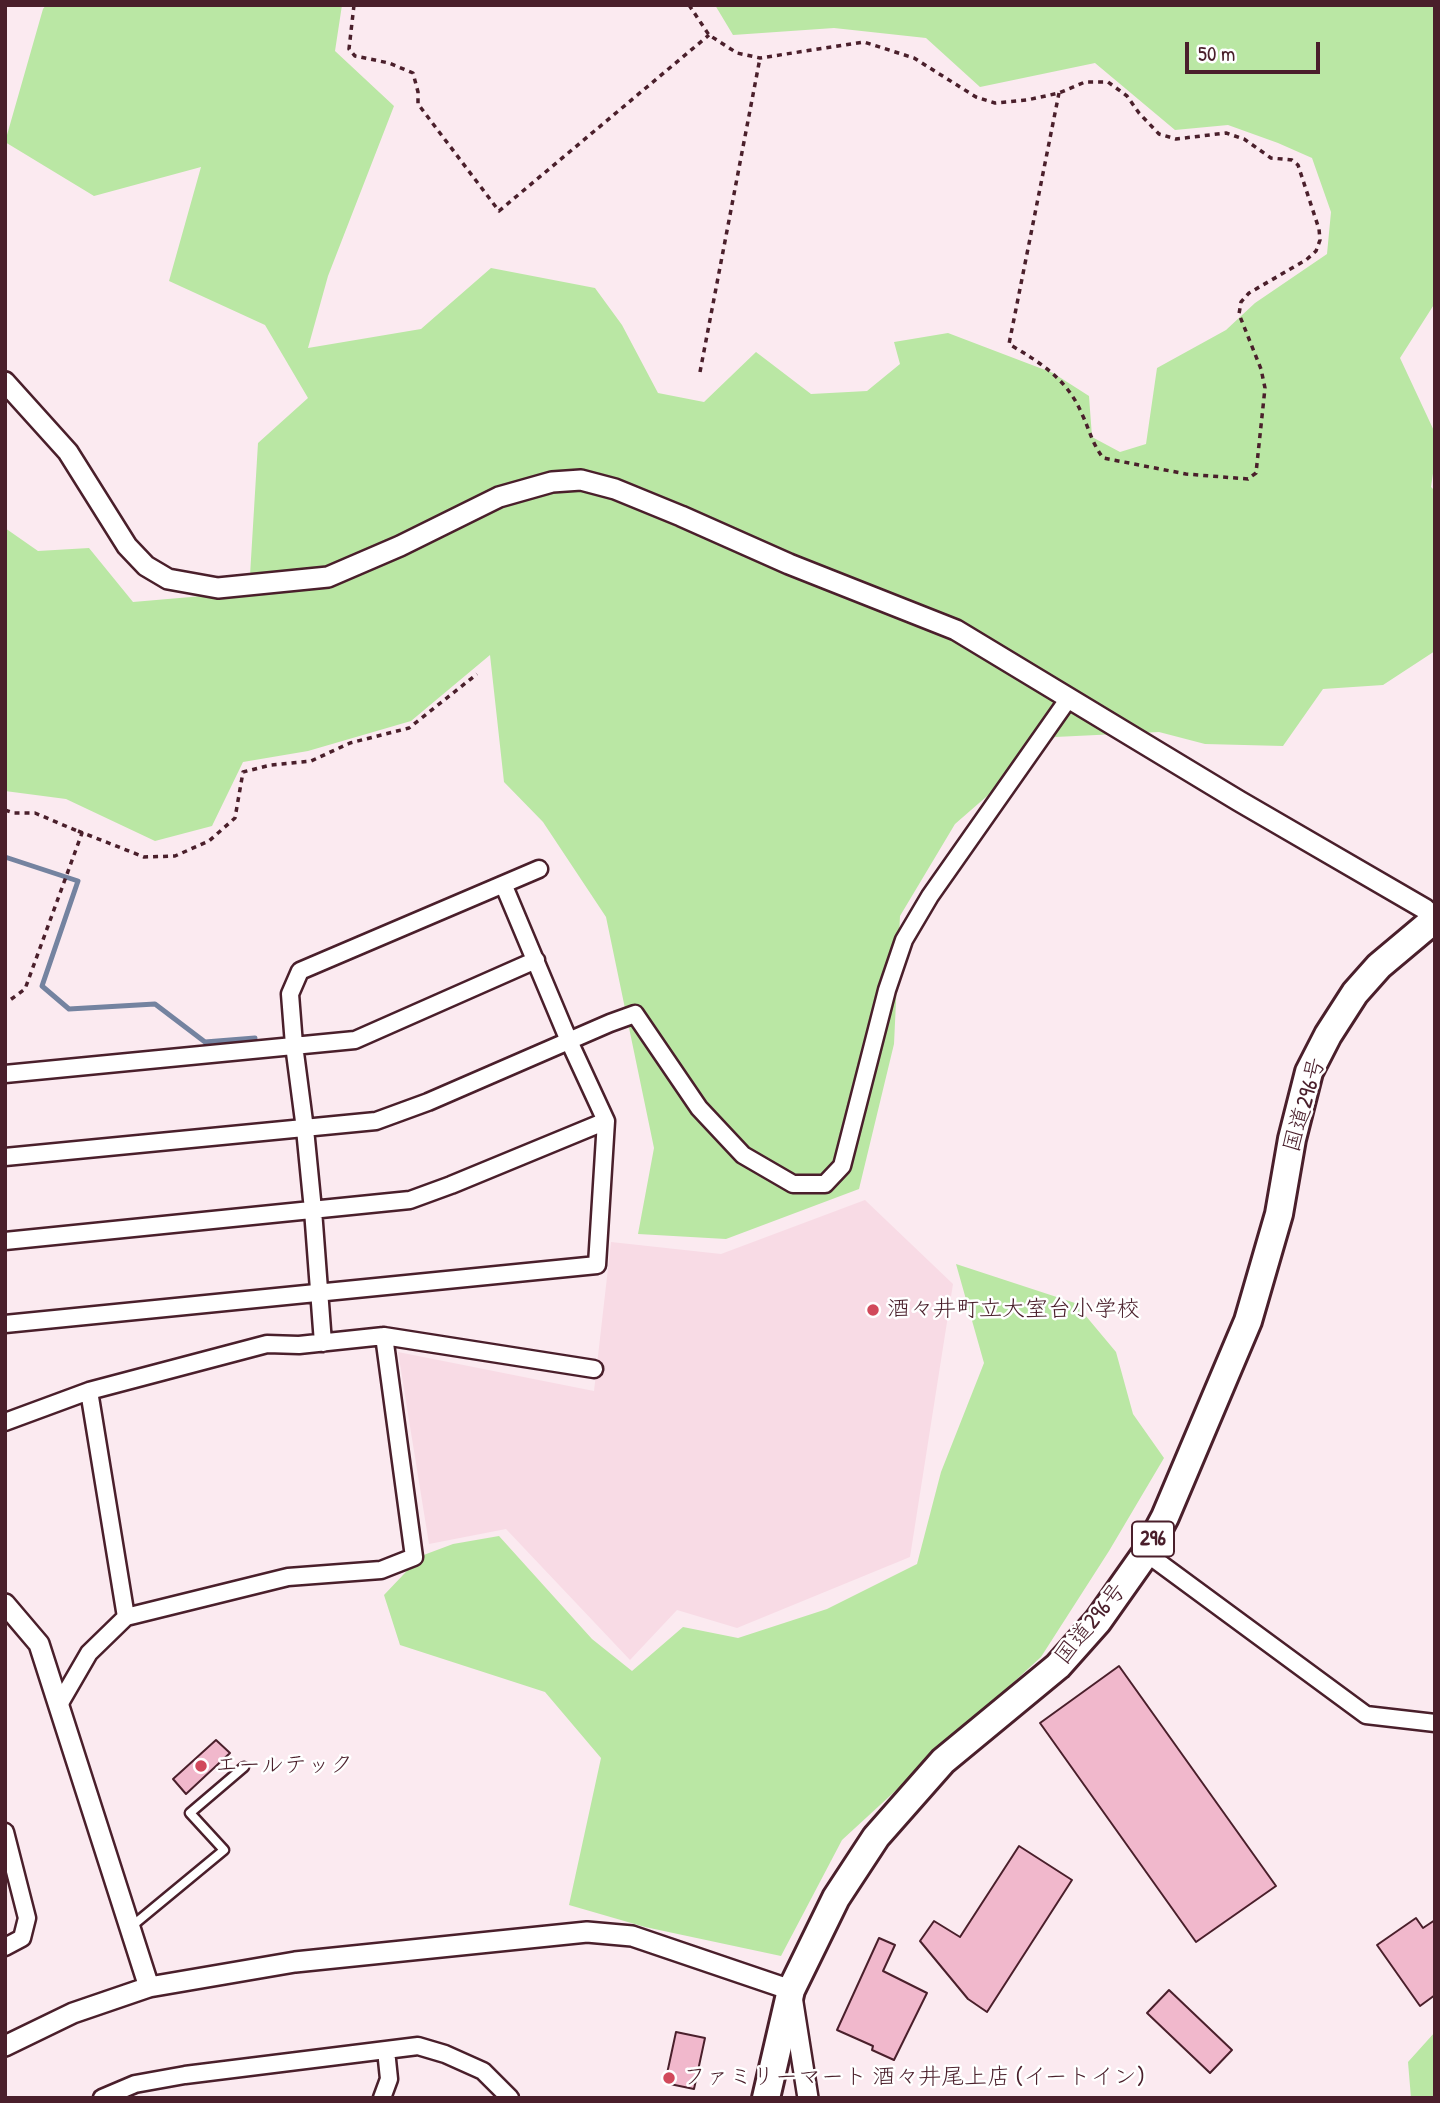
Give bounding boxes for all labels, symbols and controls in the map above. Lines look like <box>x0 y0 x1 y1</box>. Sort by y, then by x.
scale bar <box>1188 28 1323 72</box>
text: 50 m <box>1198 39 1235 68</box>
street label: 国道296号 <box>1278 1054 1332 1156</box>
place label: 酒々井町立大室台小学校 <box>887 1296 1140 1324</box>
marker: 酒々井町立大室台小学校 <box>865 1302 881 1318</box>
road number: 296 <box>1132 1522 1174 1556</box>
street label: 国道296号 <box>1050 1577 1132 1671</box>
place label: エールテック <box>215 1752 353 1780</box>
marker: エールテック <box>193 1758 209 1774</box>
place label: ファミリーマート 酒々井尾上店 (イートイン) <box>683 2064 1145 2092</box>
marker: ファミリーマート 酒々井尾上店 (イートイン) <box>661 2070 677 2086</box>

